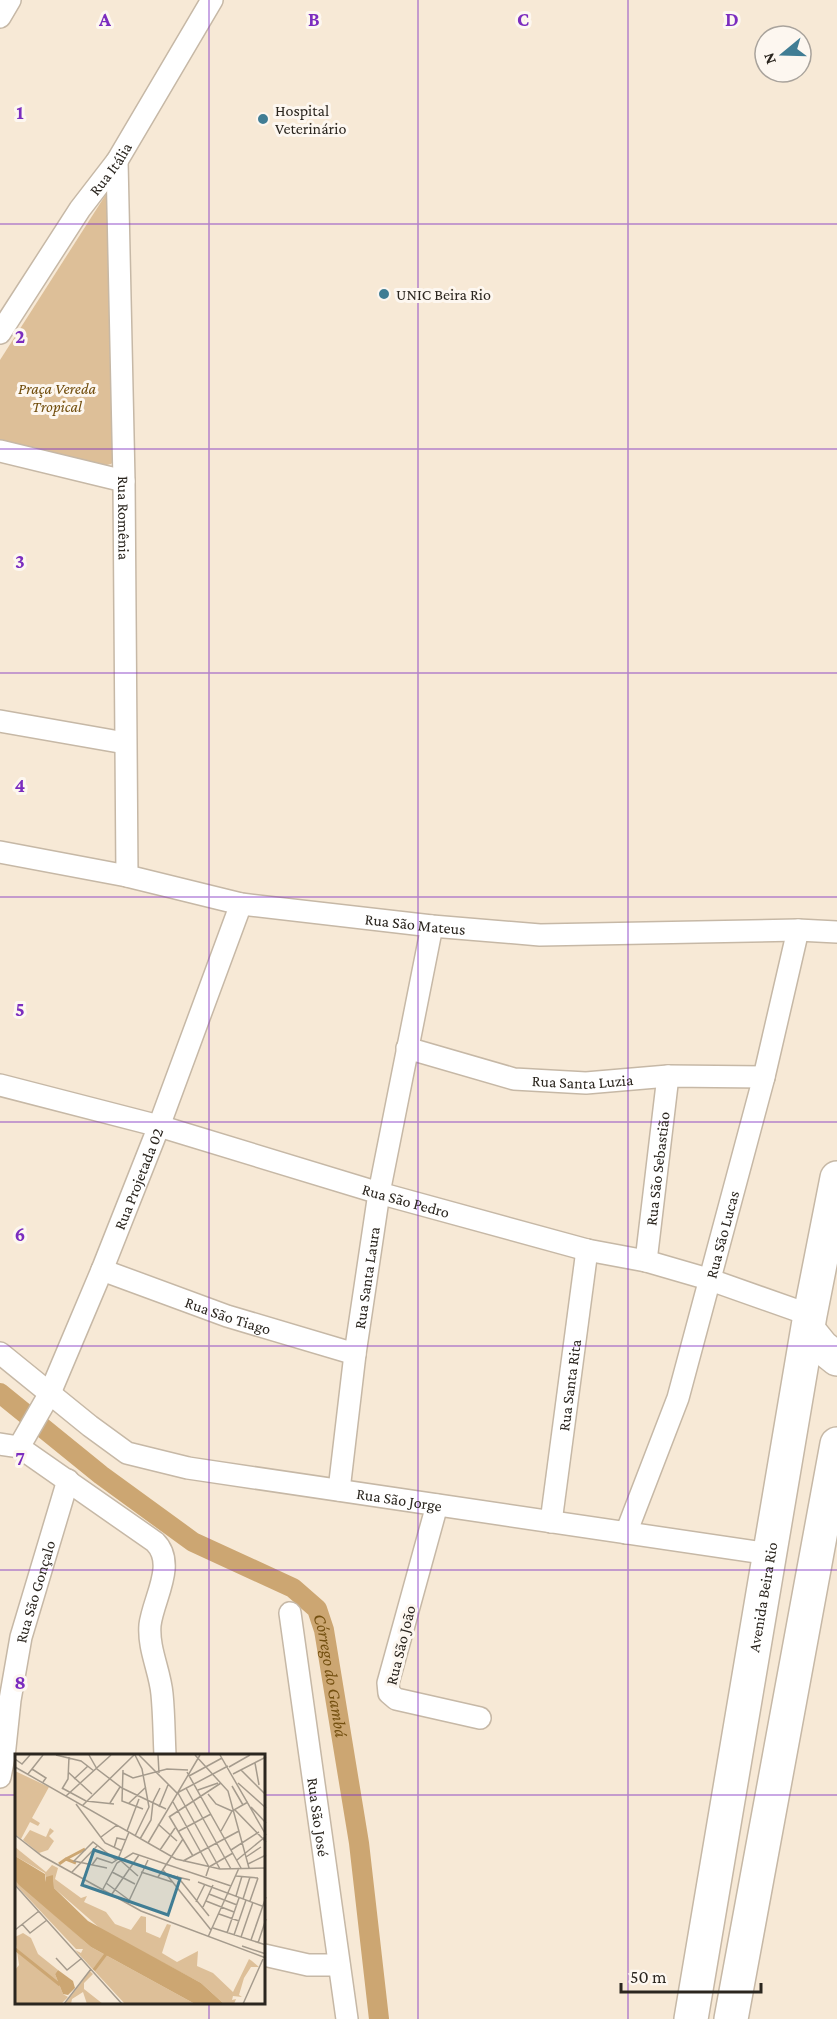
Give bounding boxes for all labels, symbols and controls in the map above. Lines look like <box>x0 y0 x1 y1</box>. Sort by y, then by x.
text: A <box>98 8 112 30</box>
text: B <box>308 8 320 30</box>
text: C <box>517 8 529 30</box>
text: D <box>725 8 739 30</box>
north arrow <box>753 24 813 84</box>
text: N <box>759 51 779 67</box>
text: 1 <box>16 101 24 123</box>
place label: Hospital Veterinário <box>275 102 346 137</box>
marker: Hospital Veterinário <box>256 112 270 126</box>
street label: Rua Itália <box>86 139 135 199</box>
place label: UNIC Beira Rio <box>396 286 491 303</box>
marker: UNIC Beira Rio <box>377 287 391 301</box>
text: 2 <box>15 325 25 347</box>
park label: Praça Vereda Tropical <box>18 380 96 416</box>
street label: Rua Romênia <box>115 476 133 561</box>
text: 3 <box>15 550 25 572</box>
text: 4 <box>15 774 26 796</box>
street label: Rua São Mateus <box>364 910 466 938</box>
text: 5 <box>15 998 25 1020</box>
street label: Rua Santa Luzia <box>531 1071 634 1092</box>
street label: Rua São Sebastião <box>642 1111 673 1227</box>
street label: Rua Projetada 02 <box>111 1125 166 1232</box>
street label: Rua São Pedro <box>360 1180 451 1221</box>
street label: Rua São Lucas <box>702 1189 742 1280</box>
text: 6 <box>15 1223 25 1245</box>
street label: Rua Santa Laura <box>351 1225 383 1330</box>
street label: Rua São Tiago <box>183 1293 273 1338</box>
street label: Rua Santa Rita <box>555 1338 584 1432</box>
text: 7 <box>15 1447 25 1469</box>
street label: Rua São Jorge <box>355 1485 443 1514</box>
street label: Rua São Gonçalo <box>12 1538 58 1644</box>
street label: Avenida Beira Rio <box>745 1541 780 1653</box>
street label: Rua São João <box>382 1604 420 1687</box>
water label: Córrego do Gambá <box>309 1611 352 1739</box>
text: 8 <box>14 1671 26 1693</box>
inset map <box>15 1754 266 2004</box>
street label: Rua São José <box>304 1777 332 1858</box>
scale bar <box>621 1956 760 1994</box>
text: 50 m <box>630 1967 667 1987</box>

